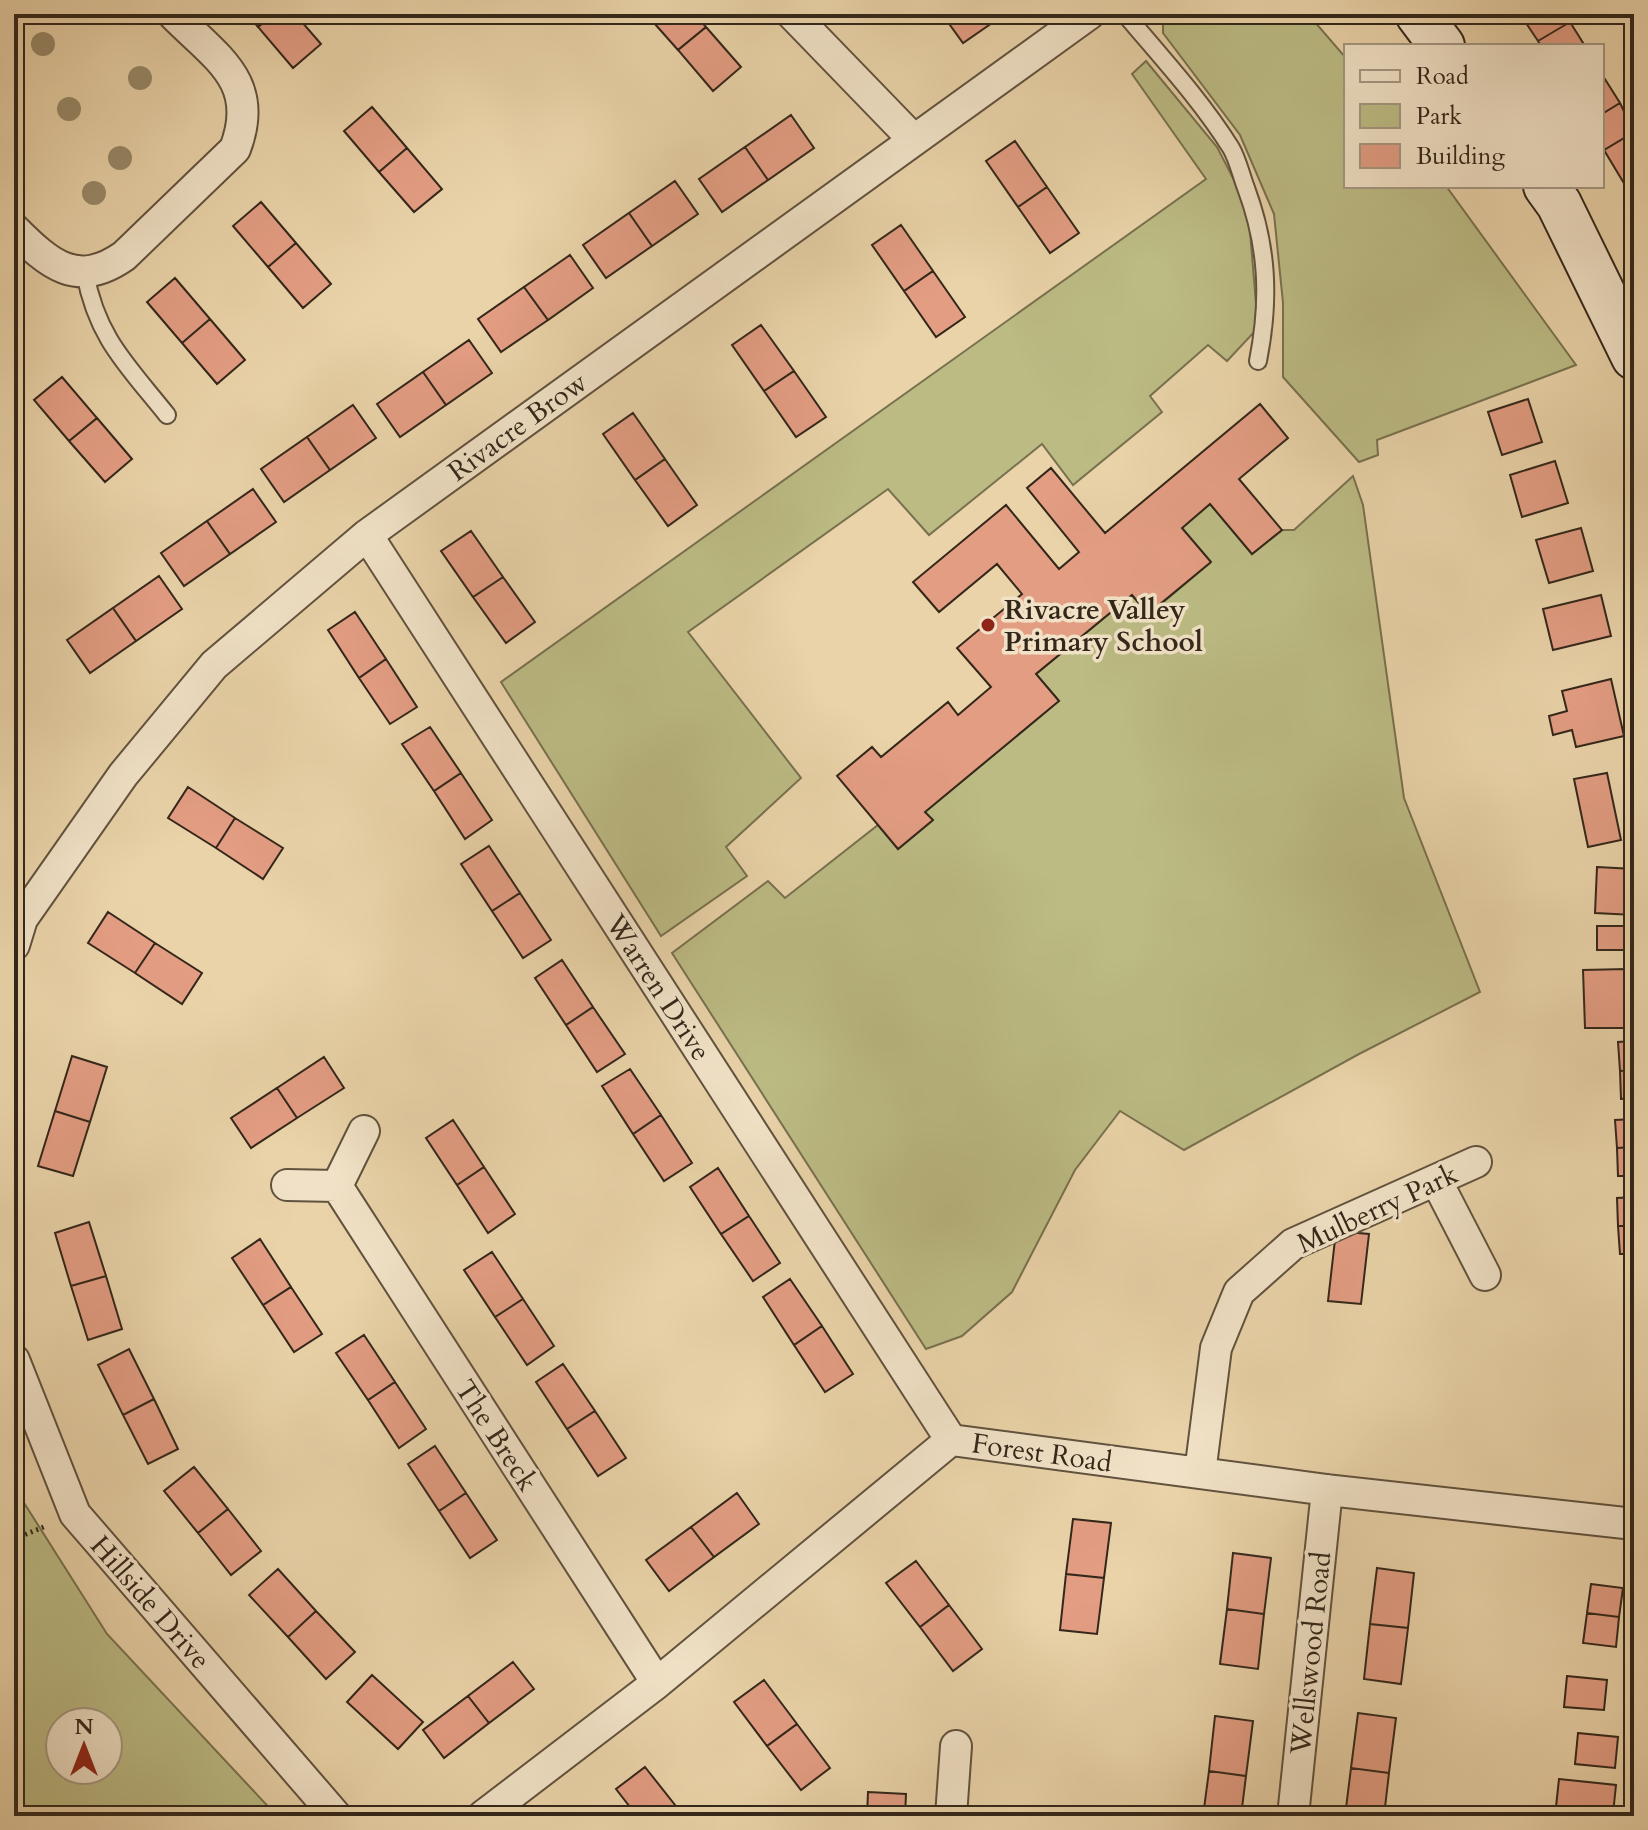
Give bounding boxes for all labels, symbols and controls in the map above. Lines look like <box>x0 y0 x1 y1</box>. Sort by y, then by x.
legend <box>1344 44 1604 188</box>
text: Road <box>1416 60 1469 93</box>
text: Park <box>1416 100 1462 133</box>
text: Building <box>1416 140 1506 173</box>
street label: Rivacre Brow <box>440 363 595 490</box>
place label: Rivacre Valley Primary School <box>1004 591 1203 661</box>
marker: Rivacre Valley Primary School <box>979 616 997 634</box>
street label: Warren Drive <box>596 906 720 1068</box>
street label: Mulberry Park <box>1291 1155 1464 1263</box>
street label: The Breck <box>446 1372 546 1499</box>
street label: Forest Road <box>969 1424 1115 1482</box>
street label: Hillside Drive <box>82 1528 219 1678</box>
street label: Wellswood Road <box>1281 1550 1341 1757</box>
north arrow <box>44 1706 124 1786</box>
text: N <box>74 1712 94 1742</box>

